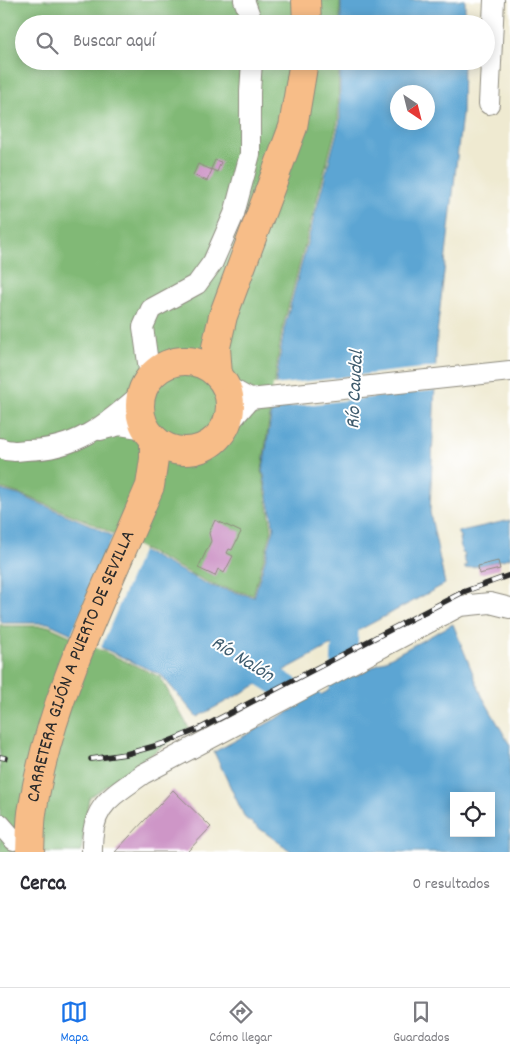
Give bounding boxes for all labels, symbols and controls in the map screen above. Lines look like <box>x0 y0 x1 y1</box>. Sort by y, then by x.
search box <box>15 15 495 70</box>
icon: search <box>33 29 61 57</box>
text: Buscar aquí <box>73 29 155 56</box>
north arrow <box>390 85 435 130</box>
water label: Río Caudal <box>340 348 372 430</box>
street label: CARRETERA GIJÓN A PUERTO DE SEVILLA <box>20 526 143 805</box>
water label: Río Nalón <box>205 630 279 691</box>
map controls <box>450 792 495 837</box>
button: locate <box>450 792 495 837</box>
text: Cerca <box>20 870 66 900</box>
text: 0 resultados <box>412 873 490 896</box>
tab: Mapa <box>60 998 88 1048</box>
tab: Cómo llegar <box>209 998 272 1048</box>
tab: Guardados <box>393 998 450 1048</box>

